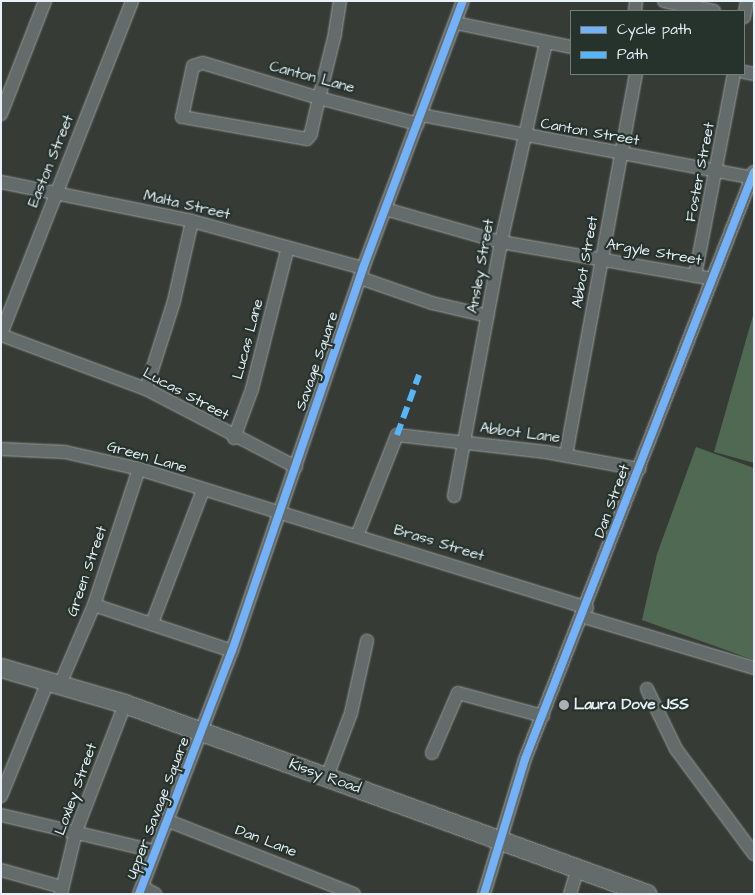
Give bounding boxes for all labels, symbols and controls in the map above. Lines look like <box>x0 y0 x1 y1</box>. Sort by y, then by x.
legend <box>570 10 745 75</box>
text: Cycle path <box>617 19 691 40</box>
text: Path <box>617 44 648 65</box>
street label: Canton Lane <box>267 57 357 97</box>
street label: Easton Street <box>24 112 78 210</box>
street label: Canton Street <box>539 114 641 150</box>
street label: Foster Street <box>682 121 718 223</box>
street label: Malta Street <box>142 186 232 224</box>
street label: Abbot Street <box>568 215 602 309</box>
street label: Ansley Street <box>464 217 498 315</box>
street label: Argyle Street <box>605 235 703 269</box>
street label: Lucas Lane <box>229 297 267 381</box>
street label: Savage Square <box>292 309 342 413</box>
street label: Lucas Street <box>140 364 232 424</box>
street label: Abbot Lane <box>479 419 561 447</box>
street label: Green Lane <box>105 437 189 477</box>
street label: Dan Street <box>590 462 634 540</box>
street label: Brass Street <box>391 521 487 565</box>
street label: Green Street <box>63 523 111 619</box>
place label: Laura Dove JSS <box>574 696 689 714</box>
marker: Laura Dove JSS <box>558 699 570 711</box>
street label: Upper Savage Square <box>123 734 193 882</box>
street label: Loxley Street <box>51 740 101 838</box>
street label: Kissy Road <box>287 755 363 797</box>
street label: Dan Lane <box>233 821 299 861</box>

